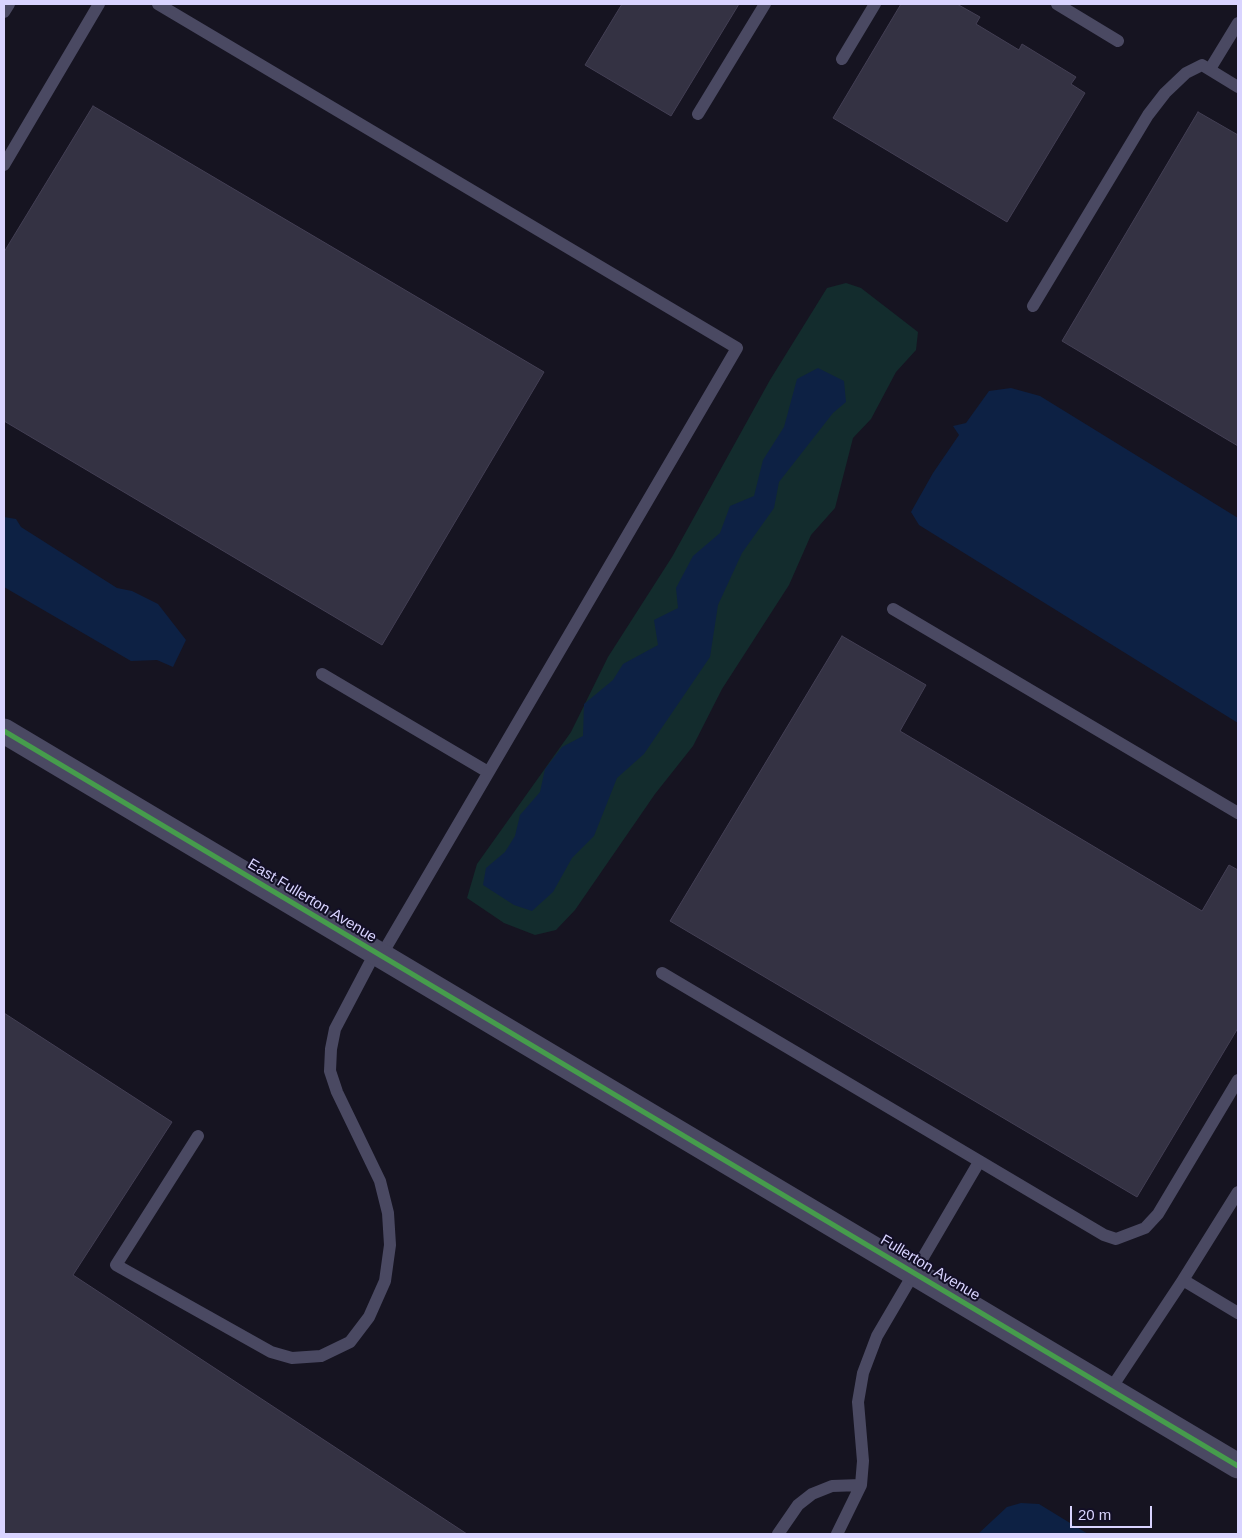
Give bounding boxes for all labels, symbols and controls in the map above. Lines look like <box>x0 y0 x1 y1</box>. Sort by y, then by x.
street label: East Fullerton Avenue <box>244 855 380 947</box>
street label: Fullerton Avenue <box>877 1231 983 1305</box>
scale bar <box>1072 1496 1154 1528</box>
text: 20 m <box>1078 1506 1111 1523</box>

